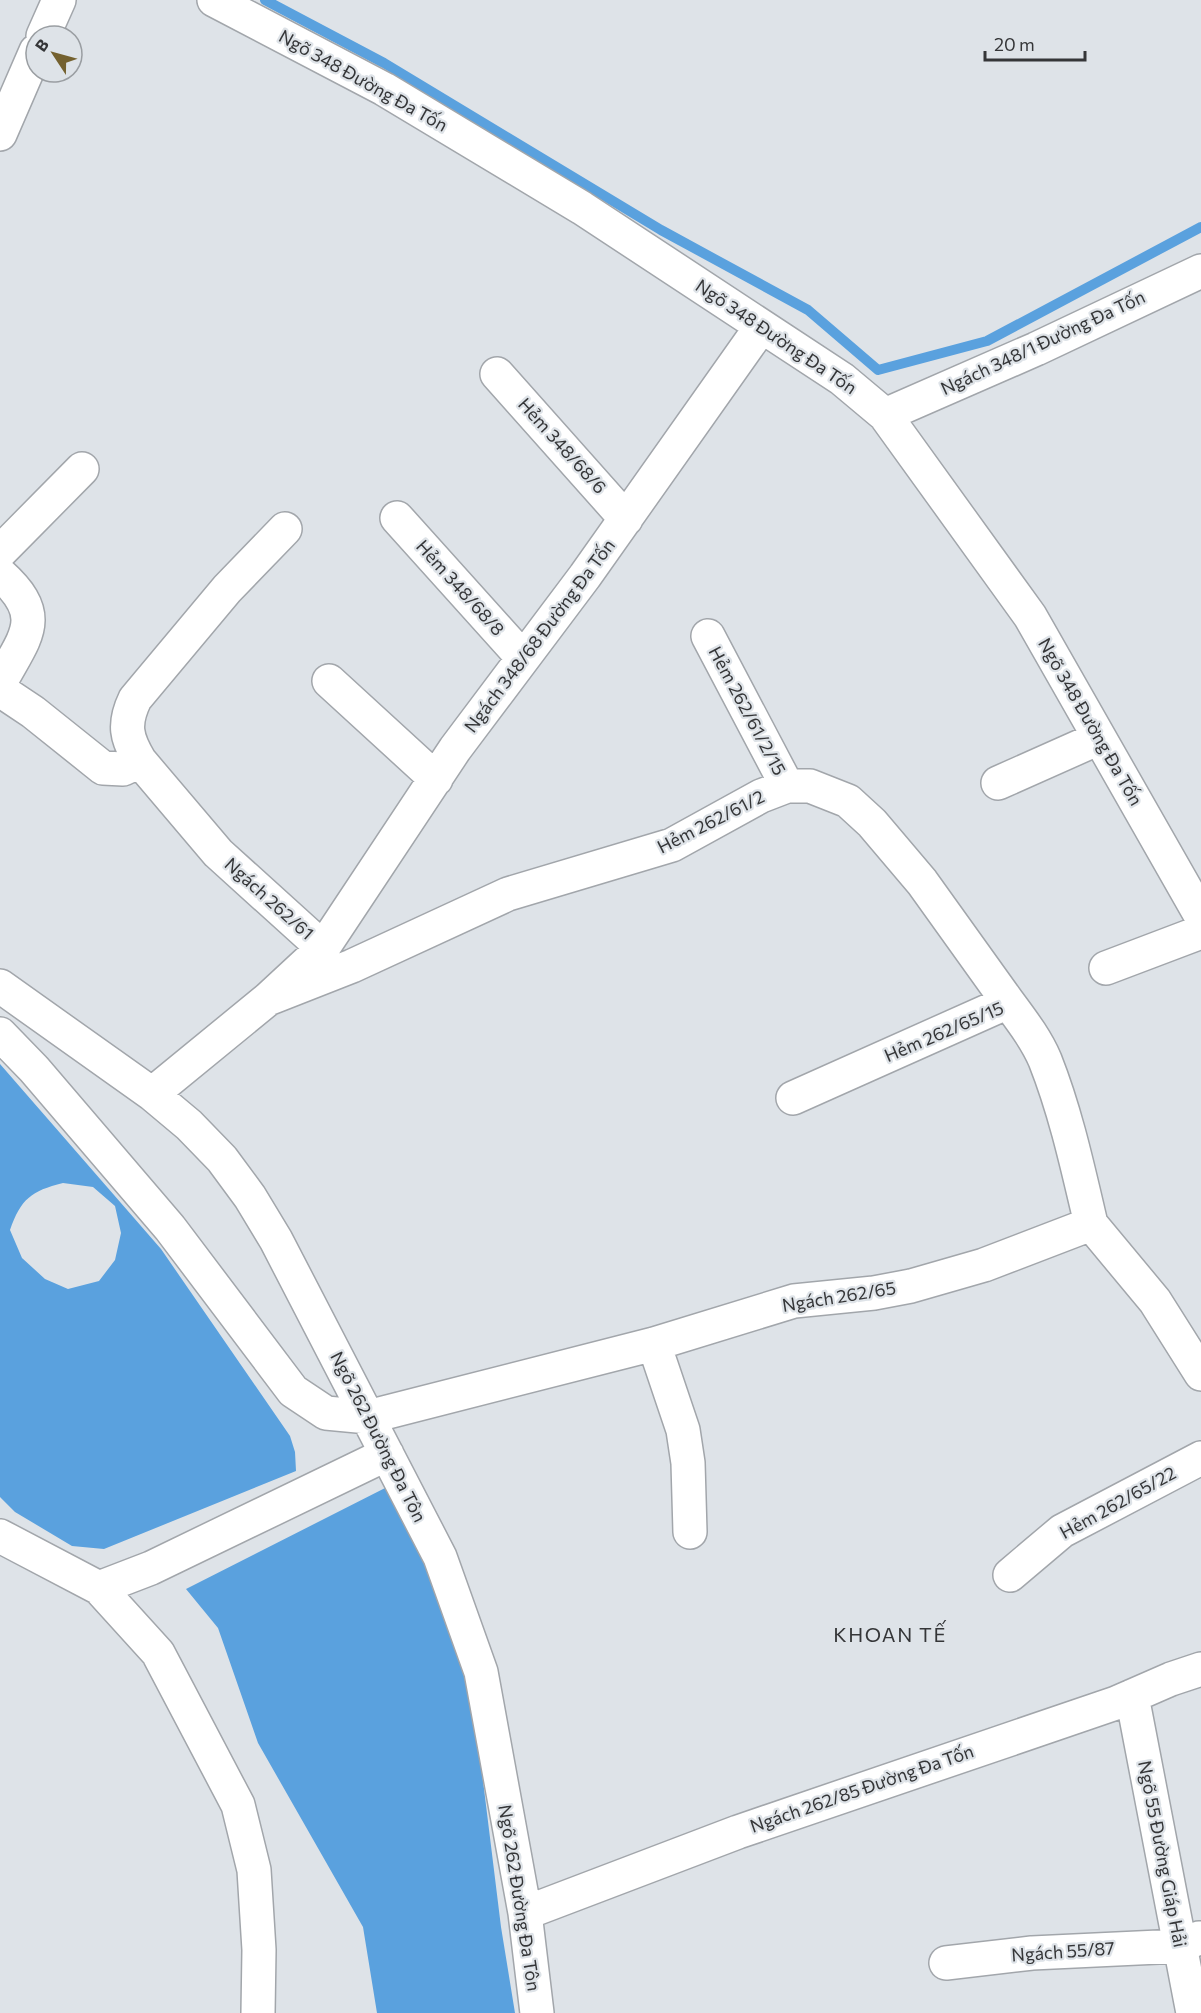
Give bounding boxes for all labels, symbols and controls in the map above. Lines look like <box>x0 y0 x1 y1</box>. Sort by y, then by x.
north arrow <box>24 24 84 84</box>
scale bar <box>985 24 1086 62</box>
street label: Ngõ 348 Đường Đa Tốn <box>275 25 452 136</box>
text: 20 m <box>994 33 1035 55</box>
text: B <box>31 35 52 55</box>
street label: Ngõ 348 Đường Đa Tốn <box>692 274 861 398</box>
street label: Ngách 348/1 Đường Đa Tốn <box>937 285 1148 399</box>
street label: Hẻm 348/68/6 <box>514 393 611 498</box>
street label: Ngách 348/68 Đường Đa Tốn <box>459 534 619 736</box>
street label: Hẻm 348/68/8 <box>412 535 510 640</box>
street label: Ngõ 348 Đường Đa Tốn <box>1034 634 1148 809</box>
street label: Hẻm 262/61/2/15 <box>705 642 791 779</box>
street label: Hẻm 262/61/2 <box>653 785 768 857</box>
street label: Ngách 262/61 <box>221 853 319 944</box>
street label: Hẻm 262/65/15 <box>881 996 1007 1066</box>
street label: Ngách 262/65 <box>780 1276 897 1316</box>
street label: Ngõ 262 Đường Đa Tôn <box>326 1348 431 1526</box>
street label: Hẻm 262/65/22 <box>1056 1461 1179 1543</box>
district label: KHOAN TẾ <box>833 1620 947 1646</box>
street label: Ngách 262/85 Đường Đa Tốn <box>747 1739 976 1837</box>
street label: Ngõ 55 Đường Giáp Hải <box>1134 1759 1192 1949</box>
street label: Ngõ 262 Đường Đa Tôn <box>494 1803 546 1993</box>
street label: Ngách 55/87 <box>1011 1936 1115 1966</box>

